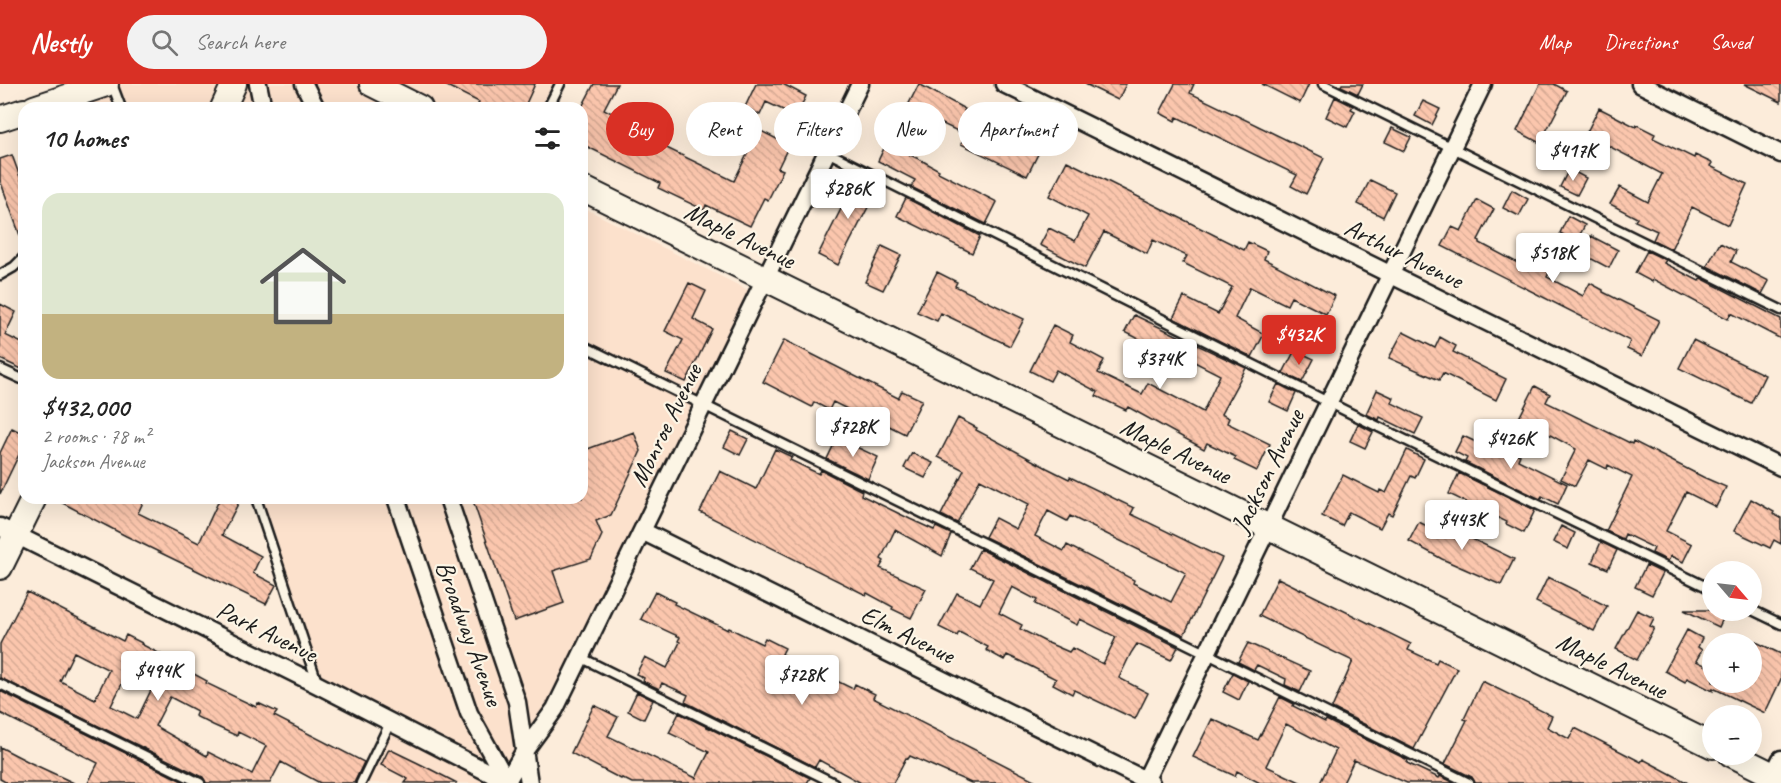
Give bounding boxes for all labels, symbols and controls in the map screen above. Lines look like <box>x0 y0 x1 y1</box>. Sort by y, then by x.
search box <box>127 15 547 69</box>
text: Nestly <box>30 25 91 60</box>
icon: search <box>148 26 181 59</box>
text: Search here <box>196 28 285 56</box>
text: Map <box>1539 29 1571 55</box>
text: Directions <box>1604 29 1677 55</box>
text: Saved <box>1710 29 1751 55</box>
chip: Buy <box>606 102 674 156</box>
chip: Rent <box>686 102 762 156</box>
chip: Filters <box>774 102 862 156</box>
chip: New <box>874 102 946 156</box>
chip: Apartment <box>958 102 1078 156</box>
text: 10 homes <box>42 122 127 155</box>
icon: filters <box>531 122 564 155</box>
pin: $417K <box>1531 131 1615 182</box>
text: $417K <box>1550 138 1596 163</box>
pin: $286K <box>806 169 890 220</box>
text: $286K <box>825 176 871 201</box>
street label: Maple Avenue <box>679 195 802 277</box>
street label: Arthur Avenue <box>1339 211 1471 297</box>
icon: home <box>249 232 357 340</box>
pin: $518K <box>1511 233 1595 284</box>
text: $518K <box>1530 240 1576 265</box>
pin: $432K <box>1257 315 1341 366</box>
text: $432K <box>1276 322 1322 347</box>
pin: $374K <box>1118 339 1202 390</box>
text: $374K <box>1137 346 1183 371</box>
street label: Monroe Avenue <box>622 357 710 492</box>
text: $432,000 <box>42 391 129 424</box>
street label: Jackson Avenue <box>1222 403 1312 540</box>
pin: $728K <box>811 407 895 458</box>
street label: Maple Avenue <box>1115 410 1238 492</box>
text: $728K <box>830 414 876 439</box>
pin: $426K <box>1469 419 1553 470</box>
text: 2 rooms · 78 m² <box>42 424 150 449</box>
text: $426K <box>1488 426 1534 451</box>
text: Jackson Avenue <box>42 449 145 474</box>
pin: $443K <box>1420 500 1504 551</box>
text: $443K <box>1439 507 1485 532</box>
street label: Broadway Avenue <box>428 556 512 712</box>
north arrow <box>1702 561 1762 621</box>
map controls <box>1702 561 1762 765</box>
street label: Park Avenue <box>211 593 325 671</box>
street label: Elm Avenue <box>856 598 961 672</box>
street label: Maple Avenue <box>1551 625 1674 707</box>
button: + <box>1702 633 1762 693</box>
pin: $494K <box>116 651 200 702</box>
pin: $728K <box>760 655 844 706</box>
text: $494K <box>135 658 181 683</box>
text: $728K <box>779 662 825 687</box>
button: − <box>1702 705 1762 765</box>

